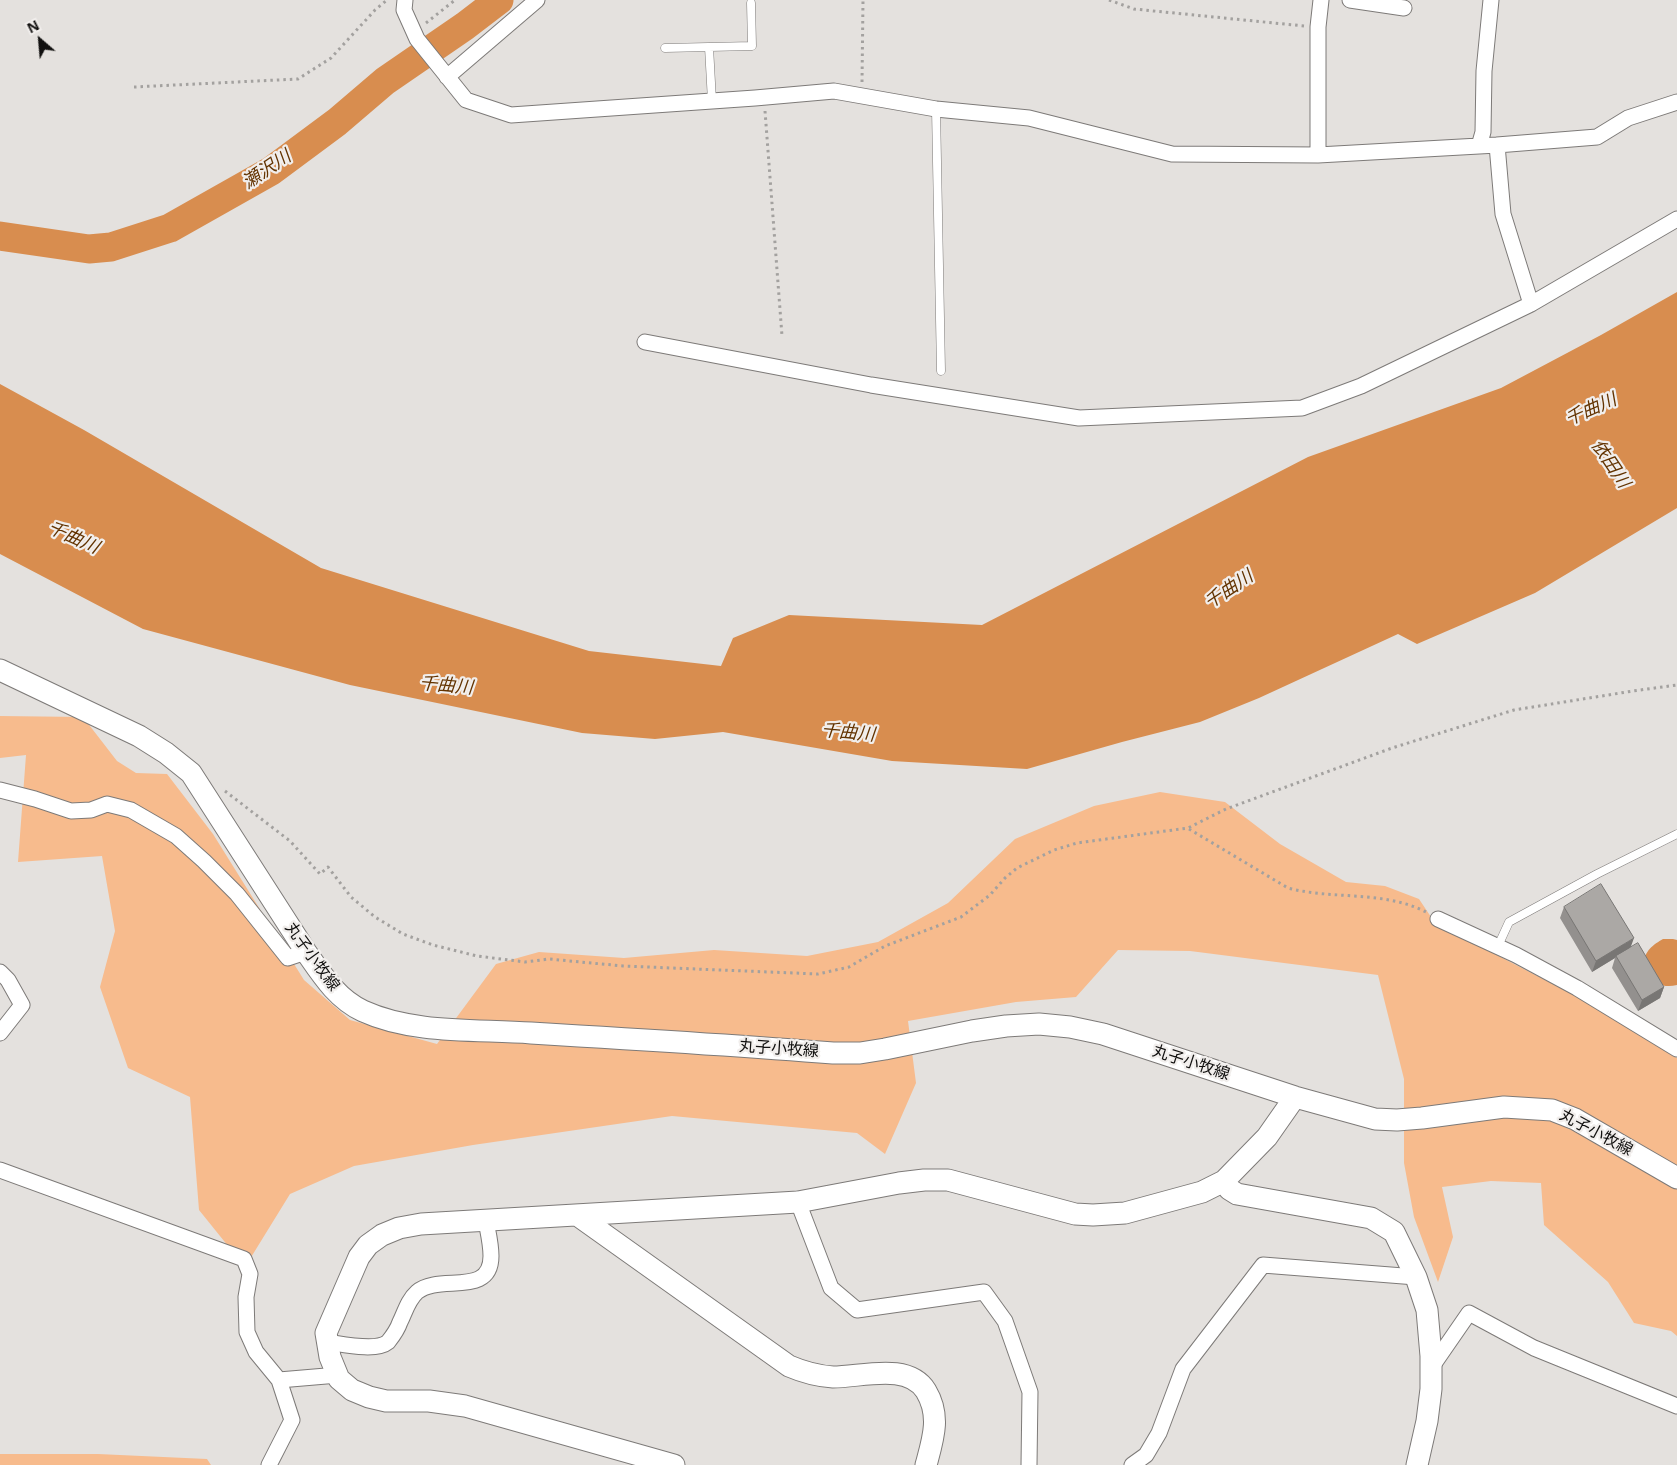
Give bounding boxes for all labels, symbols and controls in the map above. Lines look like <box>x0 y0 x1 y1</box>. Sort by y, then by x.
north arrow <box>15 15 65 65</box>
text: N <box>24 15 42 37</box>
water label: 瀬沢川 <box>239 146 295 194</box>
water label: 千曲川 <box>1562 389 1620 431</box>
water label: 依田川 <box>1586 436 1634 492</box>
water label: 千曲川 <box>44 517 102 559</box>
water label: 千曲川 <box>1201 566 1257 614</box>
water label: 千曲川 <box>418 673 474 699</box>
water label: 千曲川 <box>820 720 876 746</box>
street label: 丸子小牧線 <box>281 919 343 995</box>
street label: 丸子小牧線 <box>738 1037 820 1061</box>
street label: 丸子小牧線 <box>1150 1042 1232 1084</box>
street label: 丸子小牧線 <box>1556 1106 1636 1160</box>

